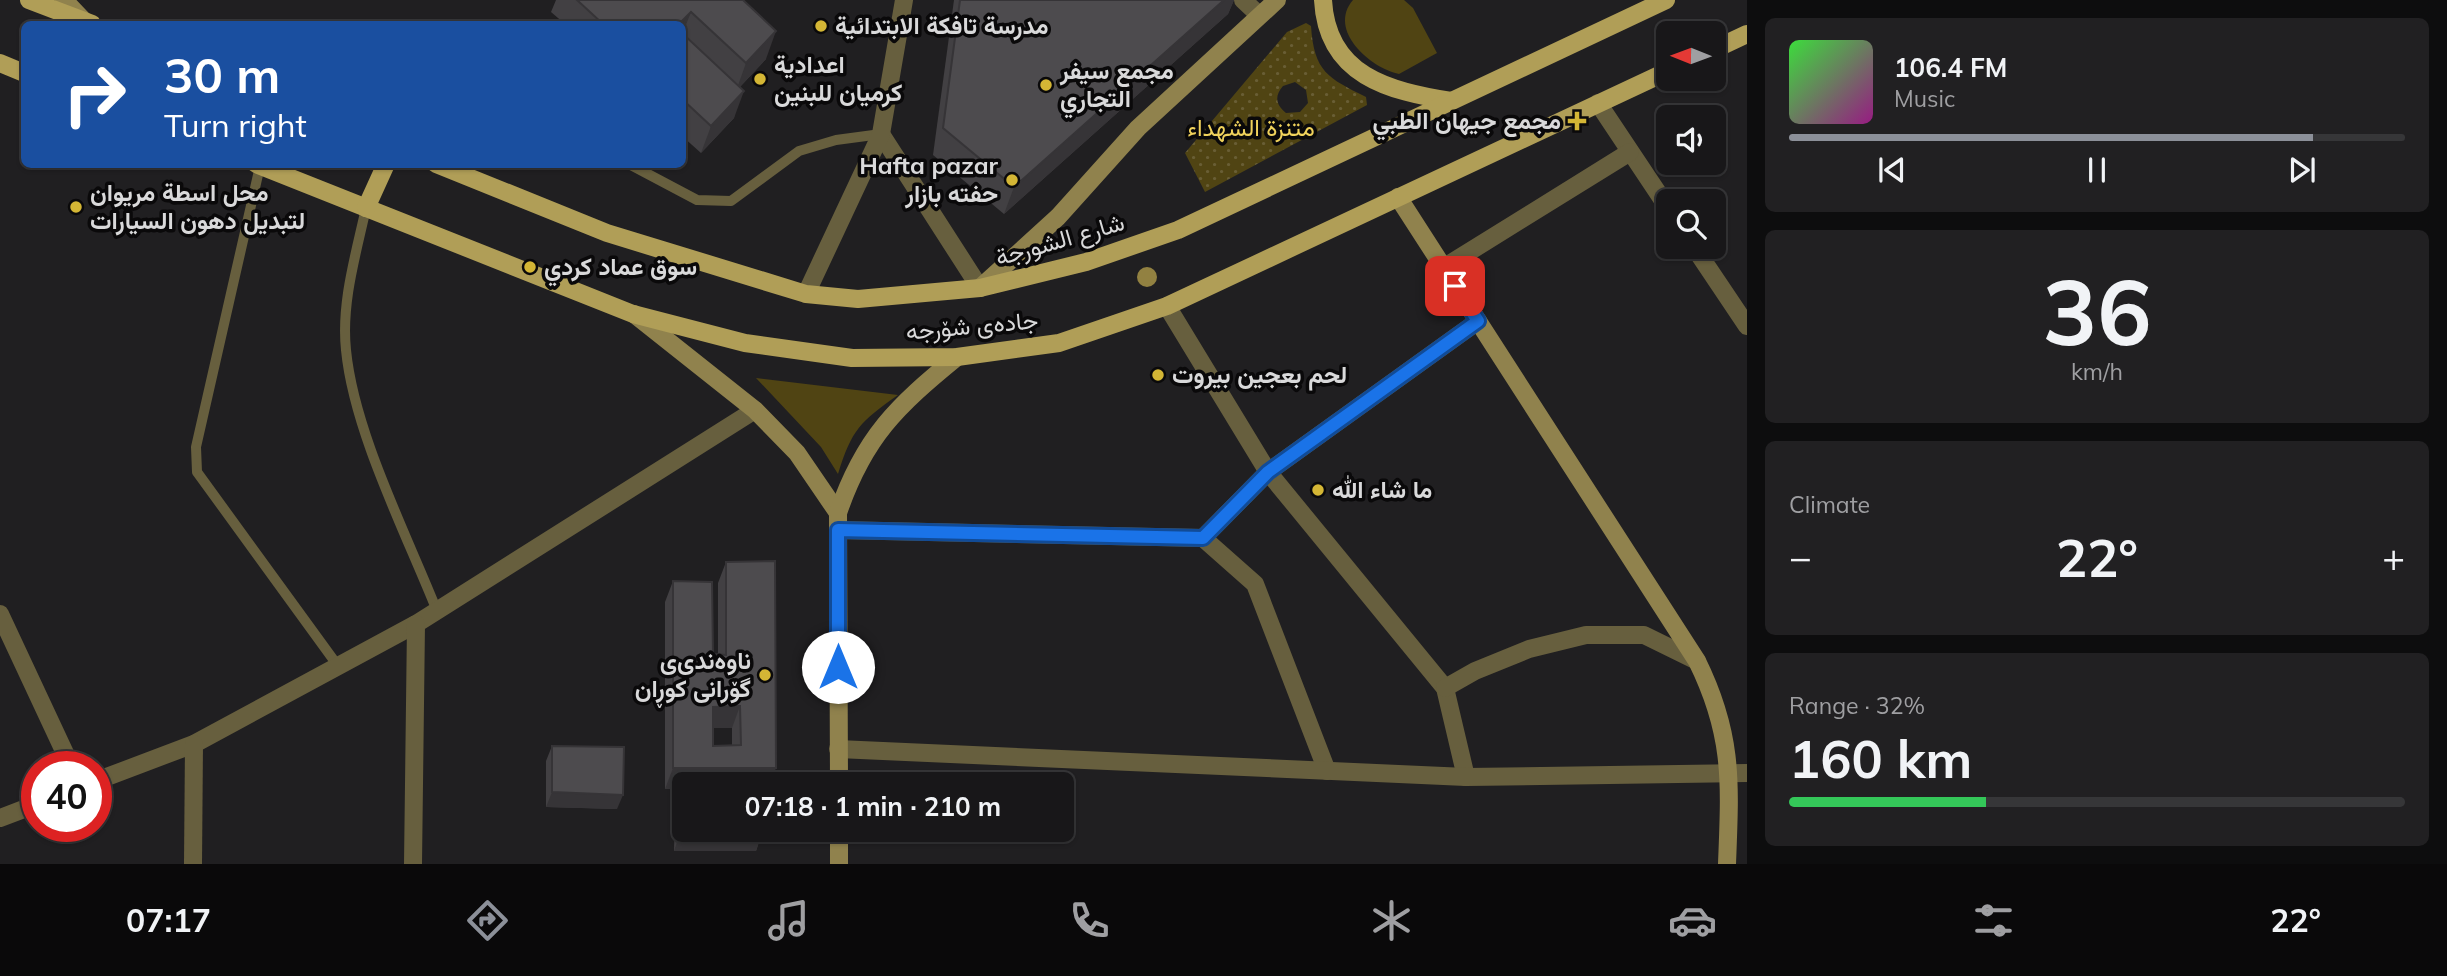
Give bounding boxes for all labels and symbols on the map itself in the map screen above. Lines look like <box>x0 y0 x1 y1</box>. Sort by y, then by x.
place label: مدرسة تافكة الابتدائية <box>835 10 1049 41</box>
marker: مدرسة تافكة الابتدائية <box>813 18 829 34</box>
north arrow <box>1656 21 1726 91</box>
place label: اعدادية كرميان للبنين <box>774 49 903 108</box>
place label: مجمع سيفر التجاري <box>1059 55 1174 119</box>
marker: اعدادية كرميان للبنين <box>752 71 768 87</box>
marker: مجمع سيفر التجاري <box>1038 77 1054 93</box>
place label: مجمع جيهان الطبي <box>1372 105 1561 141</box>
marker: مجمع جيهان الطبي <box>1567 111 1587 131</box>
park label: متنزة الشهداء <box>1187 112 1315 143</box>
place label: Hafta pazar حفته بازار <box>859 150 999 209</box>
marker: Hafta pazar حفته بازار <box>1004 172 1020 188</box>
place label: محل اسطة مريوان لتبديل دهون السيارات <box>90 177 305 236</box>
marker: محل اسطة مريوان لتبديل دهون السيارات <box>68 199 84 215</box>
street label: شارع الشورجة <box>992 206 1128 274</box>
place label: سوق عماد کردي <box>544 251 697 287</box>
pin <box>1425 256 1485 316</box>
marker: سوق عماد کردي <box>522 259 538 275</box>
street label: جادەی شۆرجە <box>905 304 1039 347</box>
place label: لحم بعجين بيروت <box>1172 359 1347 391</box>
marker: لحم بعجين بيروت <box>1150 367 1166 383</box>
place label: ما شاء الله <box>1332 474 1432 504</box>
marker: ما شاء الله <box>1310 482 1326 498</box>
position arrow <box>801 630 875 704</box>
place label: ناوەندی‌ی گۆرانی کوڕان <box>635 645 751 708</box>
marker: ناوەندی‌ی گۆرانی کوڕان <box>757 667 773 683</box>
speed limit sign: 40 <box>21 751 112 842</box>

